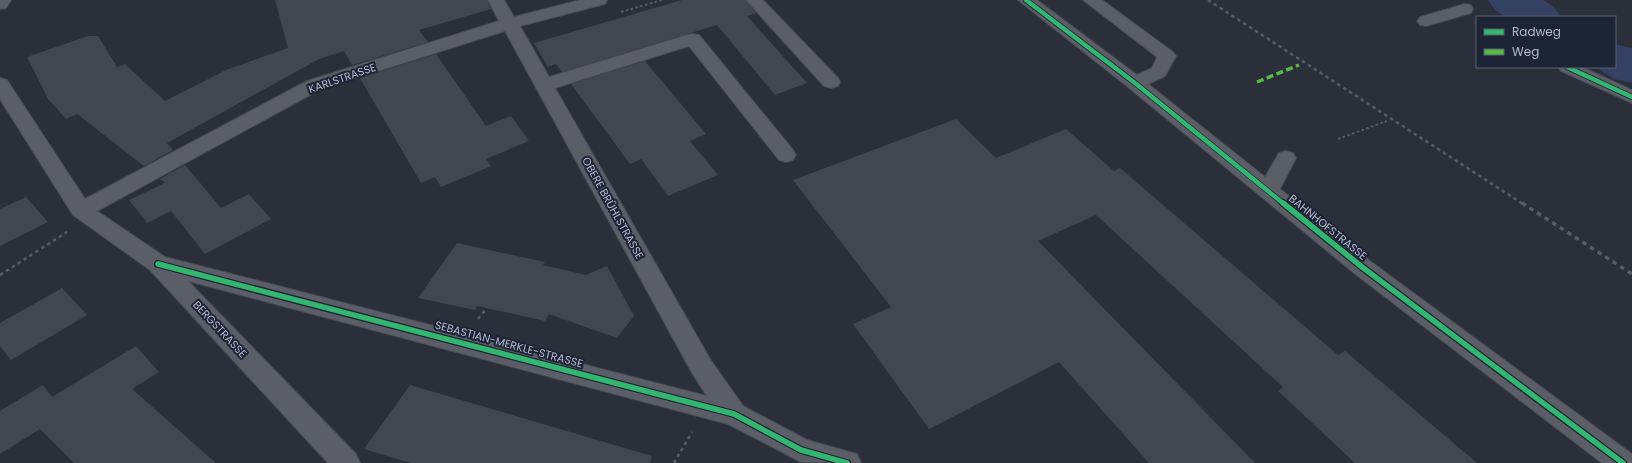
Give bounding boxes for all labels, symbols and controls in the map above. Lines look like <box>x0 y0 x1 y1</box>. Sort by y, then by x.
legend <box>1476 16 1616 68</box>
text: Radweg <box>1512 23 1561 40</box>
text: Weg <box>1512 43 1539 60</box>
street label: KARLSTRASSE <box>306 59 378 97</box>
street label: OBERE BRÜHLSTRASSE <box>578 154 648 262</box>
street label: BAHNHOFSTRASSE <box>1286 190 1370 264</box>
street label: BERGSTRASSE <box>189 297 251 361</box>
street label: SEBASTIAN-MERKLE-STRASSE <box>433 317 585 371</box>

